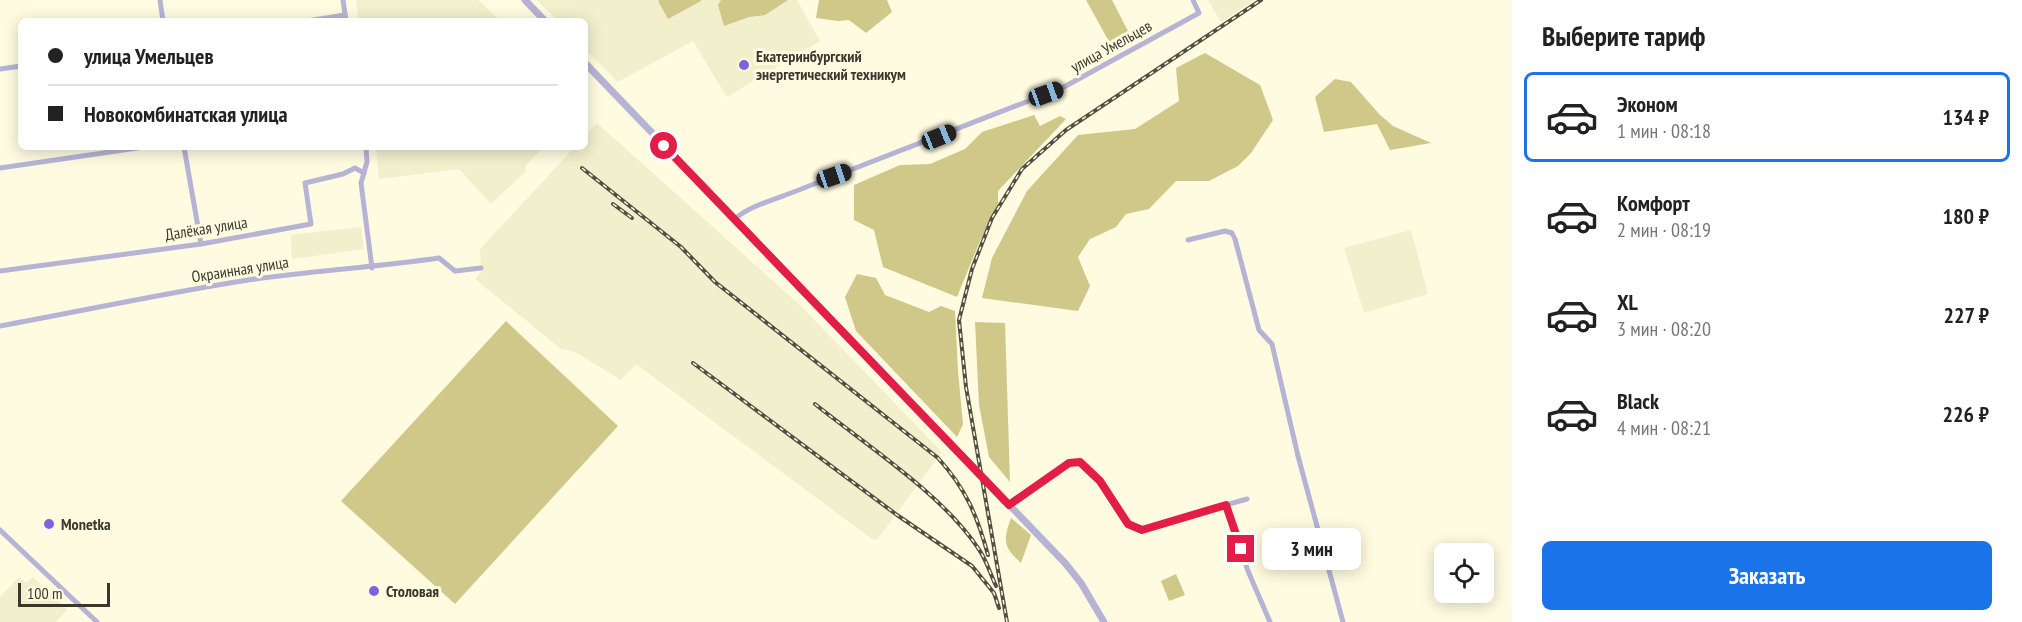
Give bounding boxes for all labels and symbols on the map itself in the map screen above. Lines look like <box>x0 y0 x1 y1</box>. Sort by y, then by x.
street label: улица Умельцев <box>1067 16 1155 76</box>
place label: Екатеринбургский энергетический техникум <box>756 46 906 84</box>
marker: Екатеринбургский энергетический техникум <box>737 58 751 72</box>
car <box>1026 79 1066 109</box>
car <box>919 122 959 152</box>
route start <box>650 132 677 159</box>
car <box>814 162 854 190</box>
street label: Далёкая улица <box>163 212 249 244</box>
street label: Окраинная улица <box>190 251 290 287</box>
place label: Monetka <box>61 514 111 534</box>
marker: Monetka <box>42 517 56 531</box>
callout: 3 мин <box>1262 528 1361 570</box>
route end <box>1227 535 1254 562</box>
scale bar <box>18 580 110 608</box>
place label: Столовая <box>386 581 439 601</box>
marker: Столовая <box>367 584 381 598</box>

